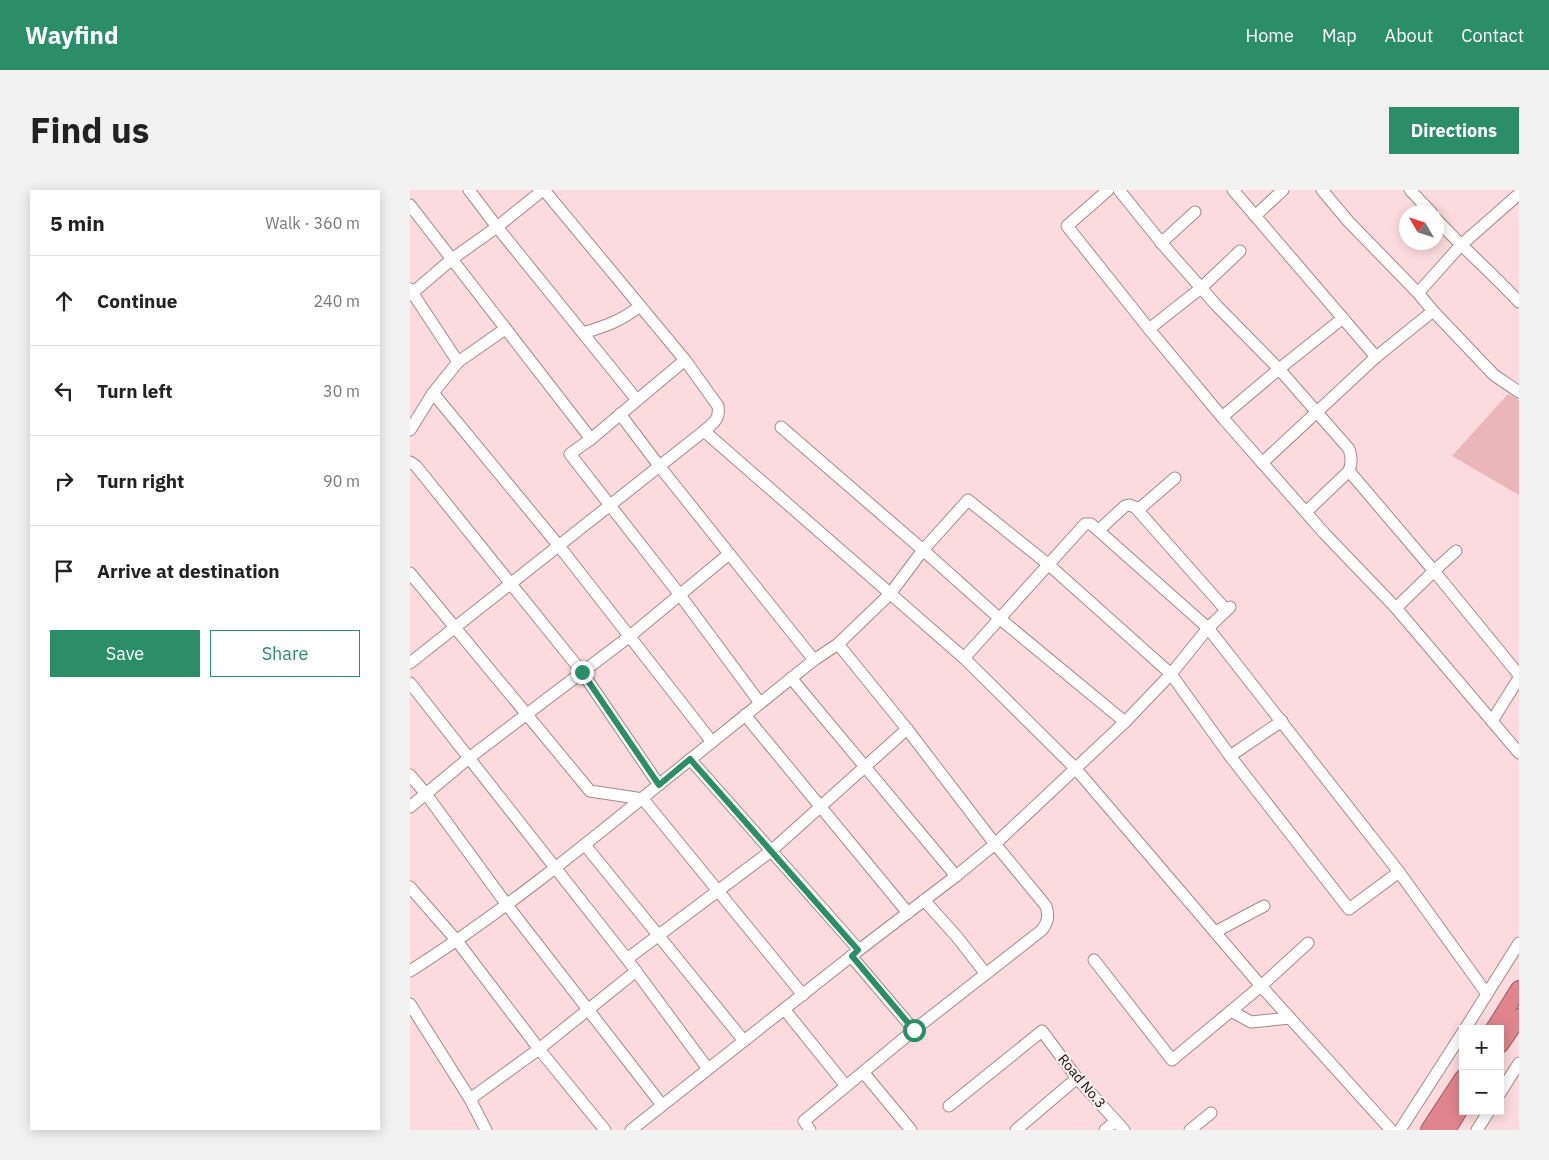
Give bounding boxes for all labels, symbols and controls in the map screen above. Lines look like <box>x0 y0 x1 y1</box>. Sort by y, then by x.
text: Wayfind <box>25 19 118 51</box>
text: Home <box>1246 24 1294 47</box>
text: Map <box>1322 24 1357 47</box>
text: About <box>1385 24 1433 47</box>
text: Contact <box>1461 24 1524 47</box>
text: Find us <box>30 107 149 153</box>
button: Directions <box>1389 107 1519 154</box>
north arrow <box>1399 205 1444 250</box>
text: 5 min <box>50 209 105 237</box>
text: Walk · 360 m <box>265 213 360 233</box>
icon: ahead <box>50 287 78 315</box>
text: Continue <box>97 289 177 313</box>
text: 240 m <box>313 291 360 311</box>
icon: left <box>50 377 78 405</box>
text: Turn left <box>97 379 173 403</box>
text: 30 m <box>323 381 360 401</box>
icon: right <box>50 467 78 495</box>
text: Turn right <box>97 469 184 493</box>
text: 90 m <box>323 471 360 491</box>
icon: arrive <box>50 557 78 585</box>
text: Arrive at destination <box>97 559 280 583</box>
button: Save <box>50 630 200 677</box>
button: Share <box>210 630 360 677</box>
route end <box>571 661 594 684</box>
route start <box>903 1019 926 1042</box>
map controls <box>1459 1025 1504 1115</box>
button: + <box>1459 1025 1504 1070</box>
street label: Road No.3 <box>1054 1050 1110 1112</box>
button: − <box>1459 1070 1504 1115</box>

